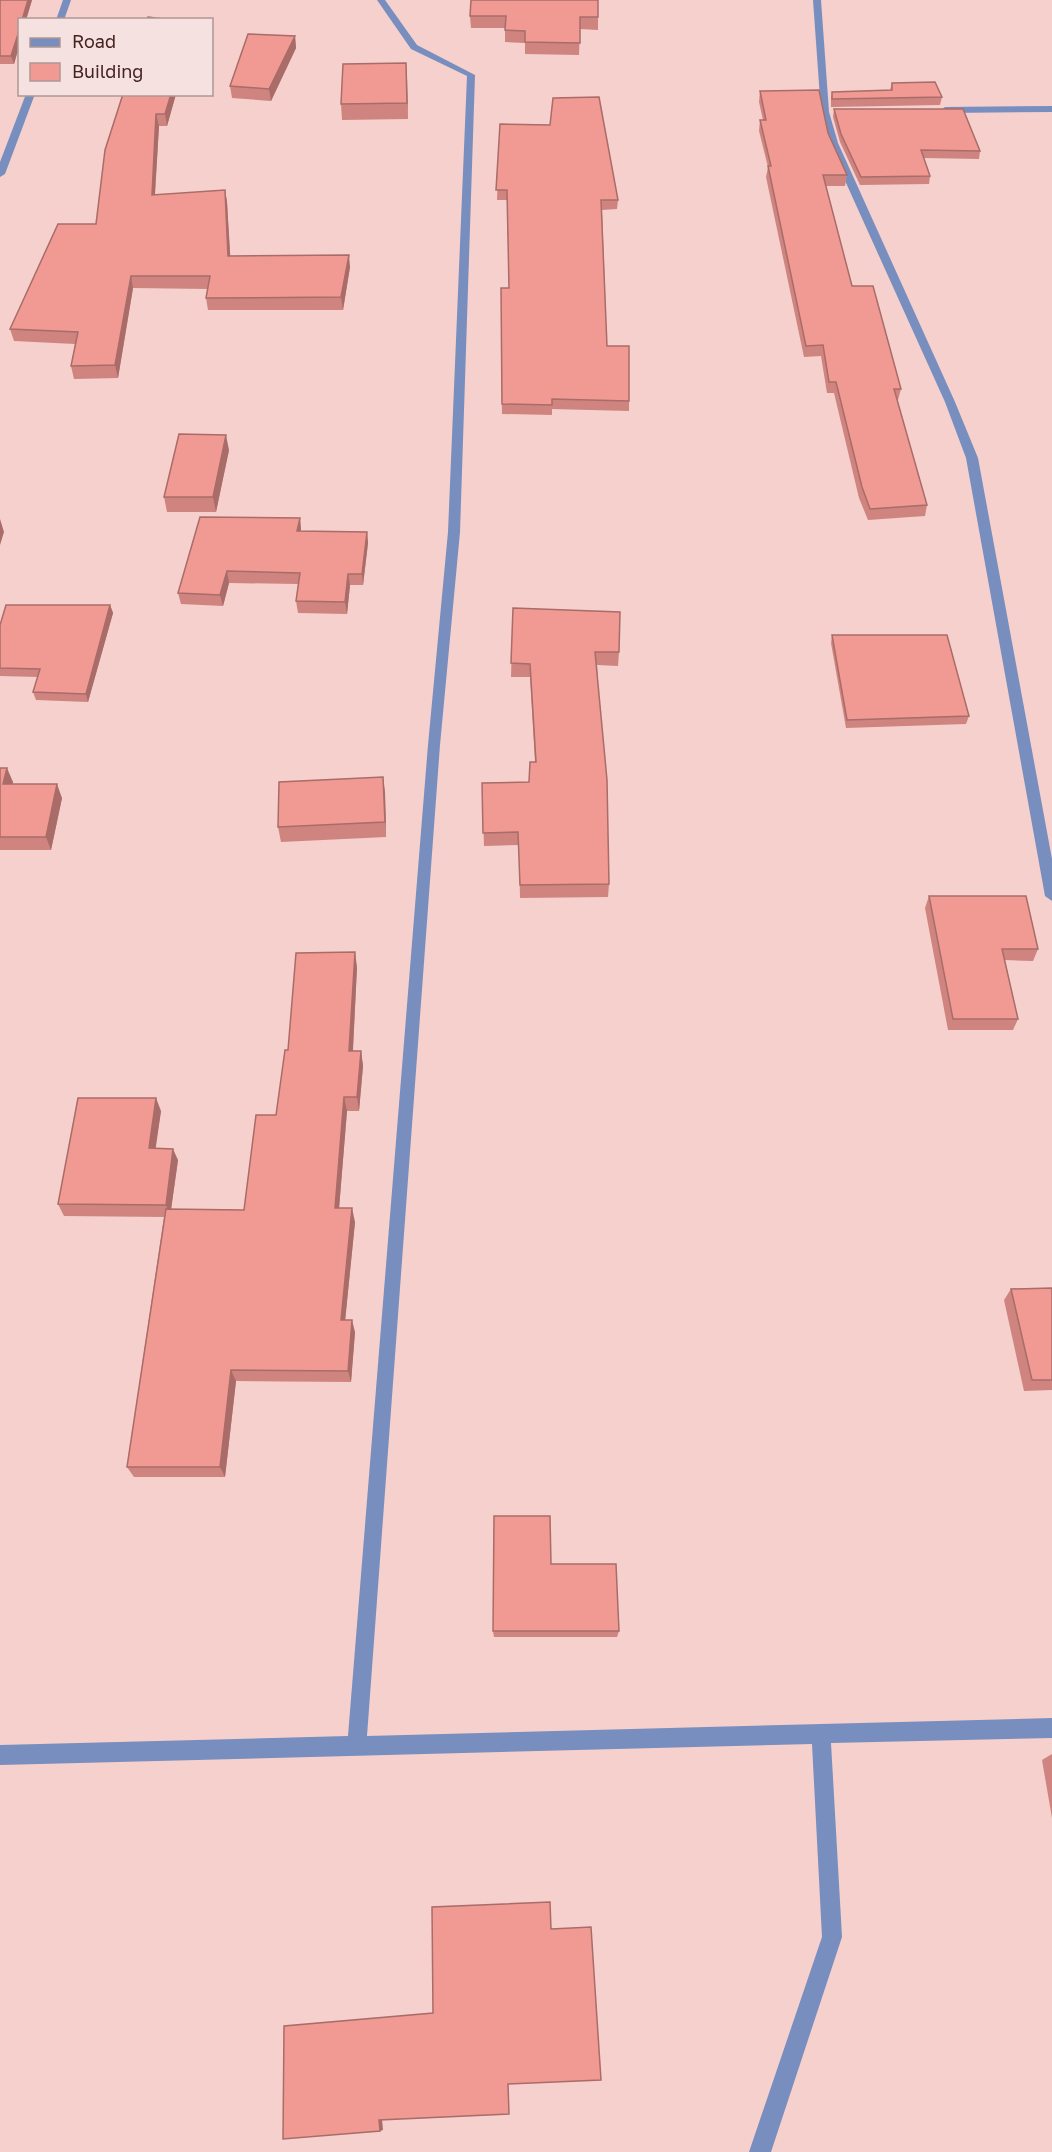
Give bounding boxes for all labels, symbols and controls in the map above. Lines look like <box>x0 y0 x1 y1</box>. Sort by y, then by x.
legend <box>18 18 213 96</box>
text: Road <box>72 30 116 52</box>
text: Building <box>72 60 143 82</box>

